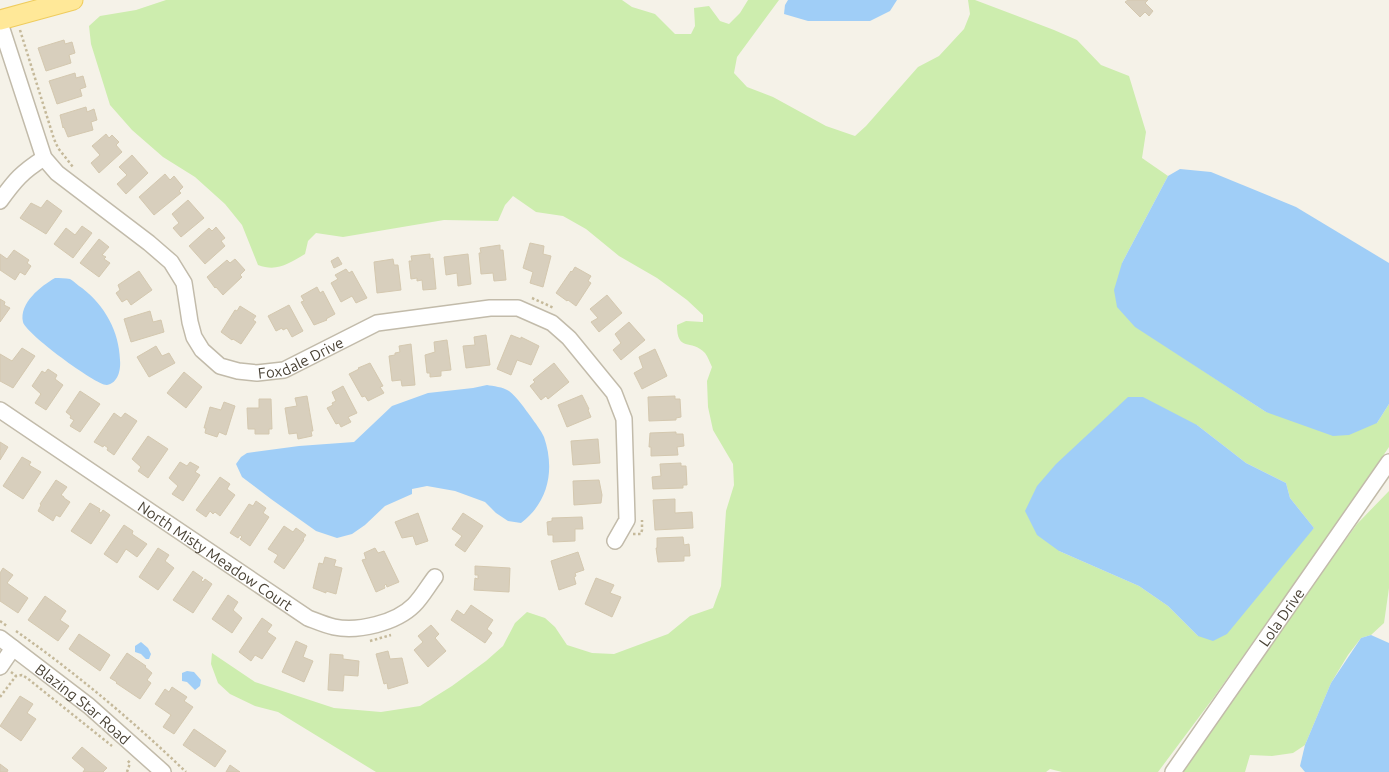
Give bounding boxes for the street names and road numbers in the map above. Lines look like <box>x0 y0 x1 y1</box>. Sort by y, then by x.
street label: Foxdale Drive <box>257 333 346 381</box>
street label: North Misty Meadow Court <box>135 497 296 614</box>
street label: Lola Drive <box>1255 585 1307 649</box>
street label: Blazing Star Road <box>32 660 134 747</box>

